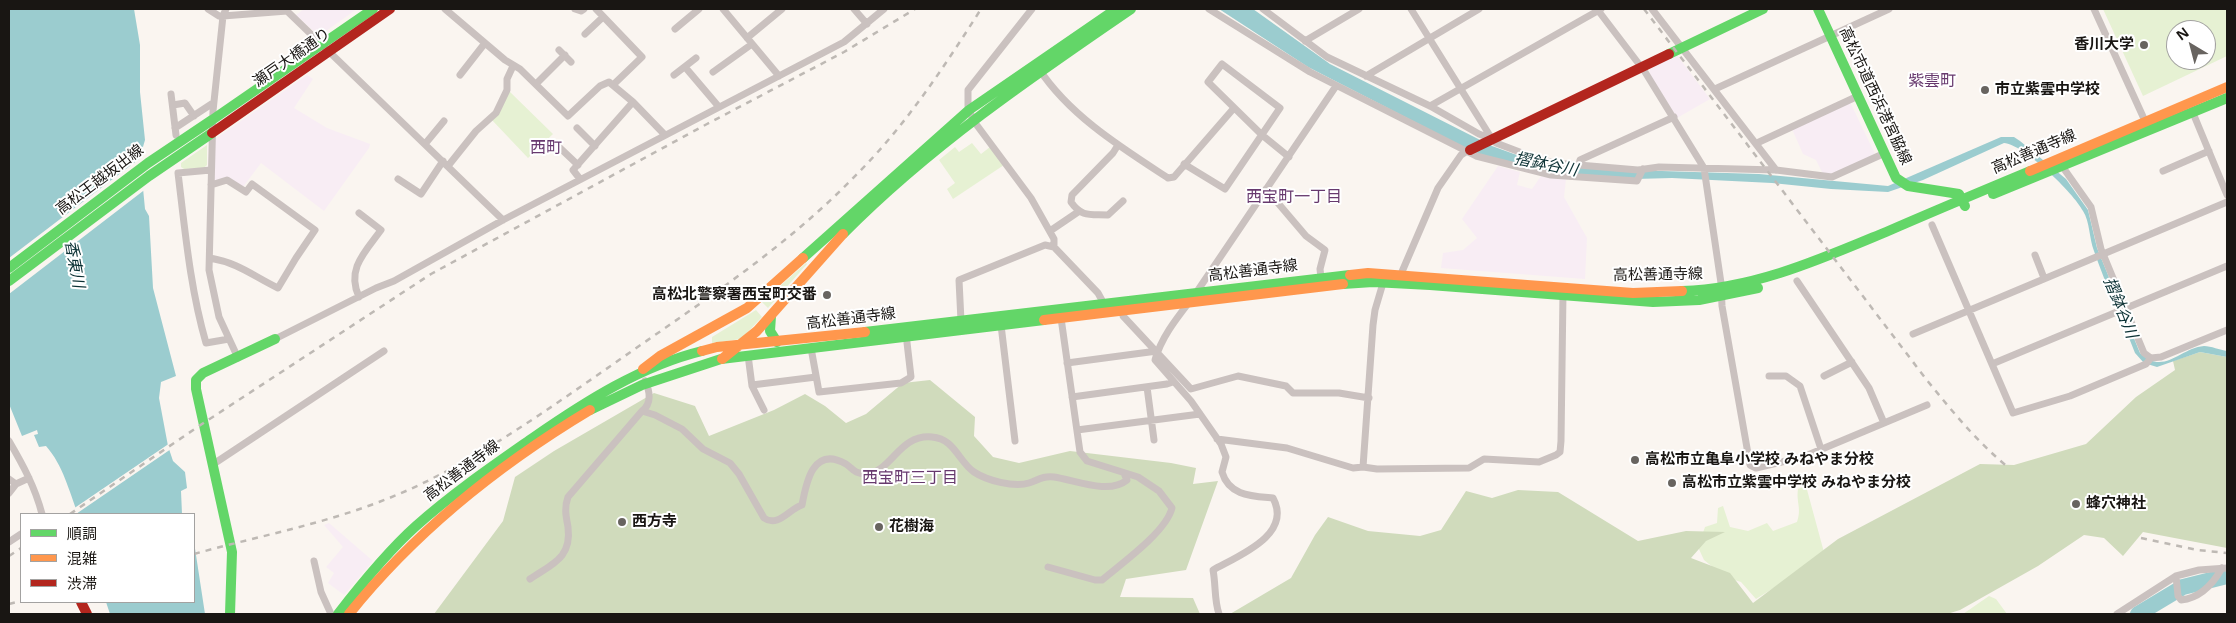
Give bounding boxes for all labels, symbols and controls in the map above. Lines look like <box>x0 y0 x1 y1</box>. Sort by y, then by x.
north arrow <box>2166 20 2216 70</box>
text: N <box>2172 22 2193 44</box>
street label: 高松市道西浜港宮脇線 <box>1835 24 1915 168</box>
street label: 瀬戸大橋通り <box>250 25 334 91</box>
place label: 香川大学 <box>2074 36 2134 54</box>
marker: 香川大学 <box>2138 39 2150 51</box>
district label: 紫雲町 <box>1908 71 1956 91</box>
place label: 市立紫雲中学校 <box>1995 81 2100 99</box>
marker: 市立紫雲中学校 <box>1979 84 1991 96</box>
street label: 高松善通寺線 <box>1989 126 2079 178</box>
district label: 西町 <box>530 138 562 158</box>
street label: 高松王越坂出線 <box>53 141 147 219</box>
water label: 摺鉢谷川 <box>1513 149 1579 181</box>
district label: 西宝町一丁目 <box>1246 187 1342 207</box>
water label: 香東川 <box>60 239 88 289</box>
street label: 高松善通寺線 <box>1207 257 1299 285</box>
street label: 高松善通寺線 <box>1613 265 1703 285</box>
water label: 摺鉢谷川 <box>2099 275 2141 341</box>
place label: 高松北警察署西宝町交番 <box>652 286 817 304</box>
marker: 高松北警察署西宝町交番 <box>821 289 833 301</box>
street label: 高松善通寺線 <box>805 305 897 333</box>
street label: 高松善通寺線 <box>421 437 503 505</box>
place label: 高松市立亀阜小学校 みねやま分校 <box>1645 451 1874 469</box>
marker: 高松市立亀阜小学校 みねやま分校 <box>1629 454 1641 466</box>
district label: 西宝町三丁目 <box>862 468 958 488</box>
place label: 高松市立紫雲中学校 みねやま分校 <box>1682 474 1911 492</box>
marker: 高松市立紫雲中学校 みねやま分校 <box>1666 477 1678 489</box>
place label: 蜂穴神社 <box>2086 495 2146 513</box>
marker: 蜂穴神社 <box>2070 498 2082 510</box>
legend <box>20 513 195 603</box>
place label: 西方寺 <box>632 513 677 531</box>
marker: 西方寺 <box>616 516 628 528</box>
place label: 花樹海 <box>889 518 934 536</box>
marker: 花樹海 <box>873 521 885 533</box>
text: 順調 <box>67 523 97 543</box>
text: 混雑 <box>67 548 97 568</box>
text: 渋滞 <box>67 573 97 593</box>

